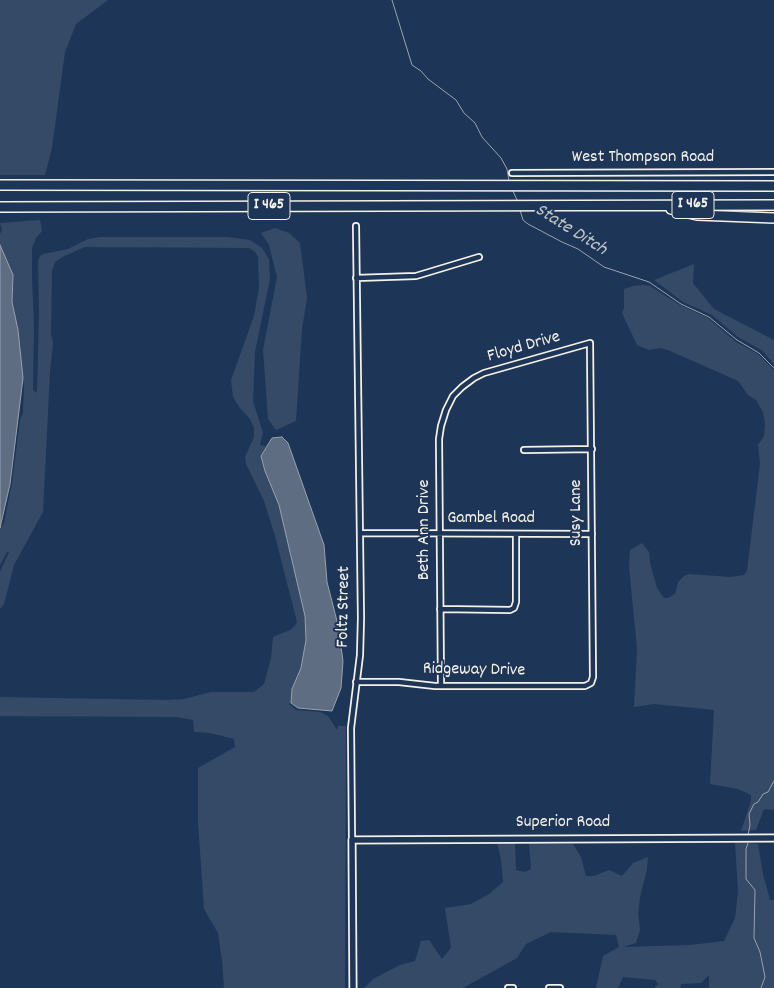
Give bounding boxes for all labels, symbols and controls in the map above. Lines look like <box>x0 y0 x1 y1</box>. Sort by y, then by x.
street label: West Thompson Road <box>572 148 714 170</box>
road number: I 465 <box>248 192 290 220</box>
road number: I 465 <box>672 192 714 218</box>
water label: State Ditch <box>530 200 610 262</box>
street label: Floyd Drive <box>485 327 563 369</box>
street label: Beth Ann Drive <box>415 480 437 580</box>
street label: Susy Lane <box>567 480 589 546</box>
street label: Gambel Road <box>447 509 535 531</box>
street label: Foltz Street <box>333 566 357 648</box>
street label: Ridgeway Drive <box>423 659 525 683</box>
street label: Superior Road <box>516 813 610 835</box>

